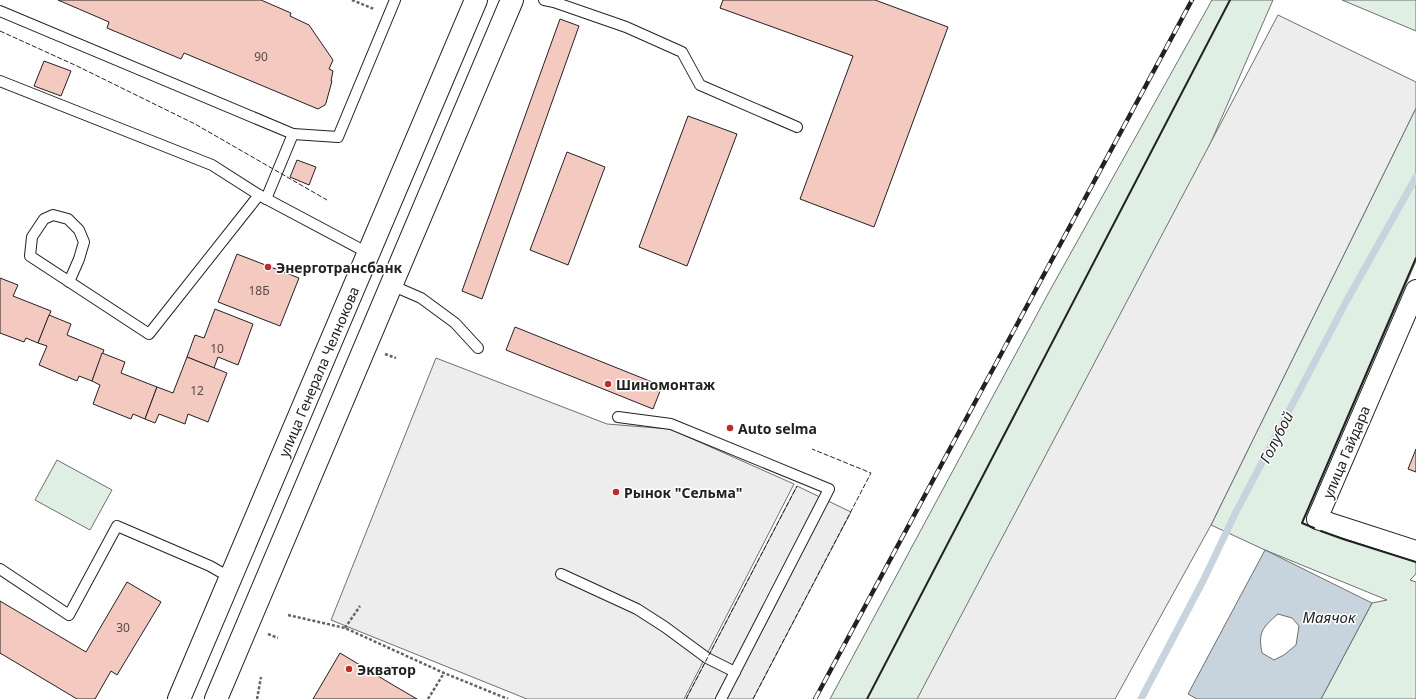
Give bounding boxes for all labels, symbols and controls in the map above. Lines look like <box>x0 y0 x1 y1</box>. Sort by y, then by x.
house number: 90 <box>254 48 268 65</box>
place label: Энерготрансбанк <box>276 258 403 277</box>
marker: Энерготрансбанк <box>263 262 273 272</box>
house number: 18Б <box>248 282 270 299</box>
street label: улица Генерала Челнокова <box>274 283 363 459</box>
house number: 10 <box>210 340 224 357</box>
place label: Шиномонтаж <box>616 375 716 394</box>
marker: Шиномонтаж <box>603 379 613 389</box>
house number: 12 <box>190 382 204 399</box>
street label: улица Гайдара <box>1318 403 1374 501</box>
water label: Голубой <box>1255 407 1298 466</box>
place label: Auto selma <box>738 419 817 438</box>
marker: Auto selma <box>725 423 735 433</box>
place label: Рынок "Сельма" <box>624 483 742 502</box>
marker: Рынок "Сельма" <box>611 487 621 497</box>
water label: Маячок <box>1303 607 1357 627</box>
house number: 30 <box>116 619 130 636</box>
place label: Экватор <box>357 660 416 679</box>
marker: Экватор <box>344 664 354 674</box>

